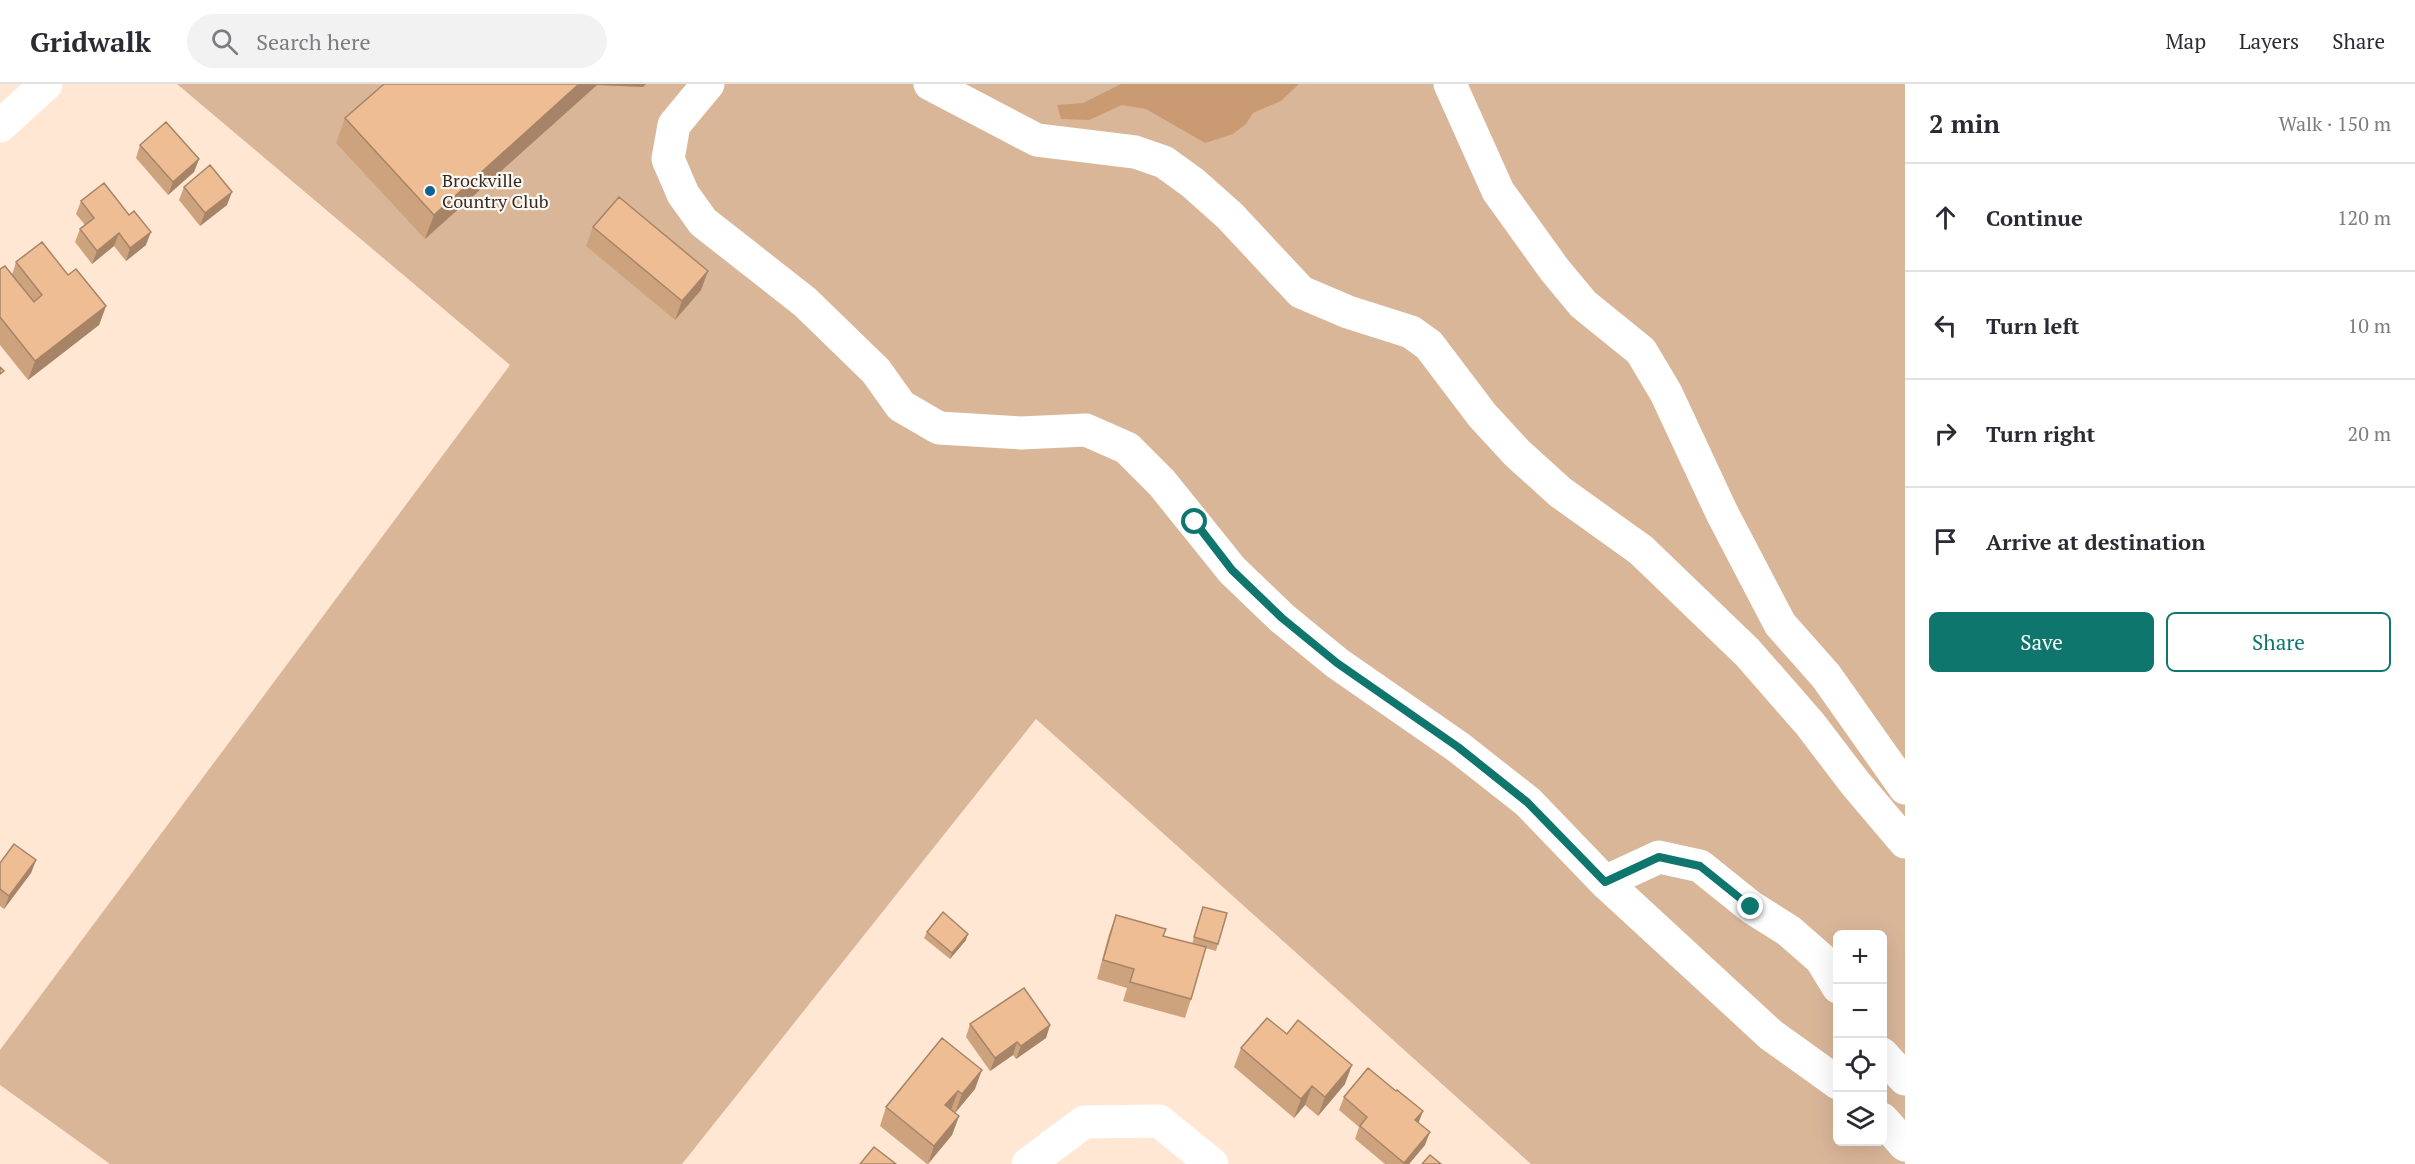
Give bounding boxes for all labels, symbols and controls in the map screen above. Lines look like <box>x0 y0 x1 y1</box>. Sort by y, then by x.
search box <box>187 14 607 68</box>
text: Gridwalk <box>30 23 151 60</box>
icon: search <box>208 25 241 58</box>
text: Search here <box>256 27 371 56</box>
text: Map <box>2165 27 2206 55</box>
text: Layers <box>2239 27 2299 55</box>
text: Share <box>2332 27 2385 55</box>
text: 2 min <box>1929 106 2000 140</box>
text: Walk · 150 m <box>2279 110 2391 137</box>
place label: Brockville Country Club <box>442 168 549 213</box>
marker: Brockville Country Club <box>423 184 437 198</box>
icon: ahead <box>1929 201 1962 234</box>
text: Continue <box>1986 203 2083 232</box>
text: 120 m <box>2337 204 2391 231</box>
icon: left <box>1929 309 1962 342</box>
text: Turn left <box>1986 311 2079 340</box>
text: 10 m <box>2348 312 2391 339</box>
icon: right <box>1929 417 1962 450</box>
text: Turn right <box>1986 419 2095 448</box>
text: 20 m <box>2348 420 2391 447</box>
route start <box>1181 508 1207 534</box>
icon: arrive <box>1929 525 1962 558</box>
text: Arrive at destination <box>1986 527 2205 556</box>
button: Save <box>1929 612 2154 672</box>
button: Share <box>2166 612 2391 672</box>
route end <box>1737 893 1763 919</box>
map controls <box>1833 930 1887 1146</box>
button: + <box>1833 930 1887 984</box>
button: − <box>1833 984 1887 1038</box>
button: locate <box>1833 1038 1887 1092</box>
button: layers <box>1833 1092 1887 1146</box>

